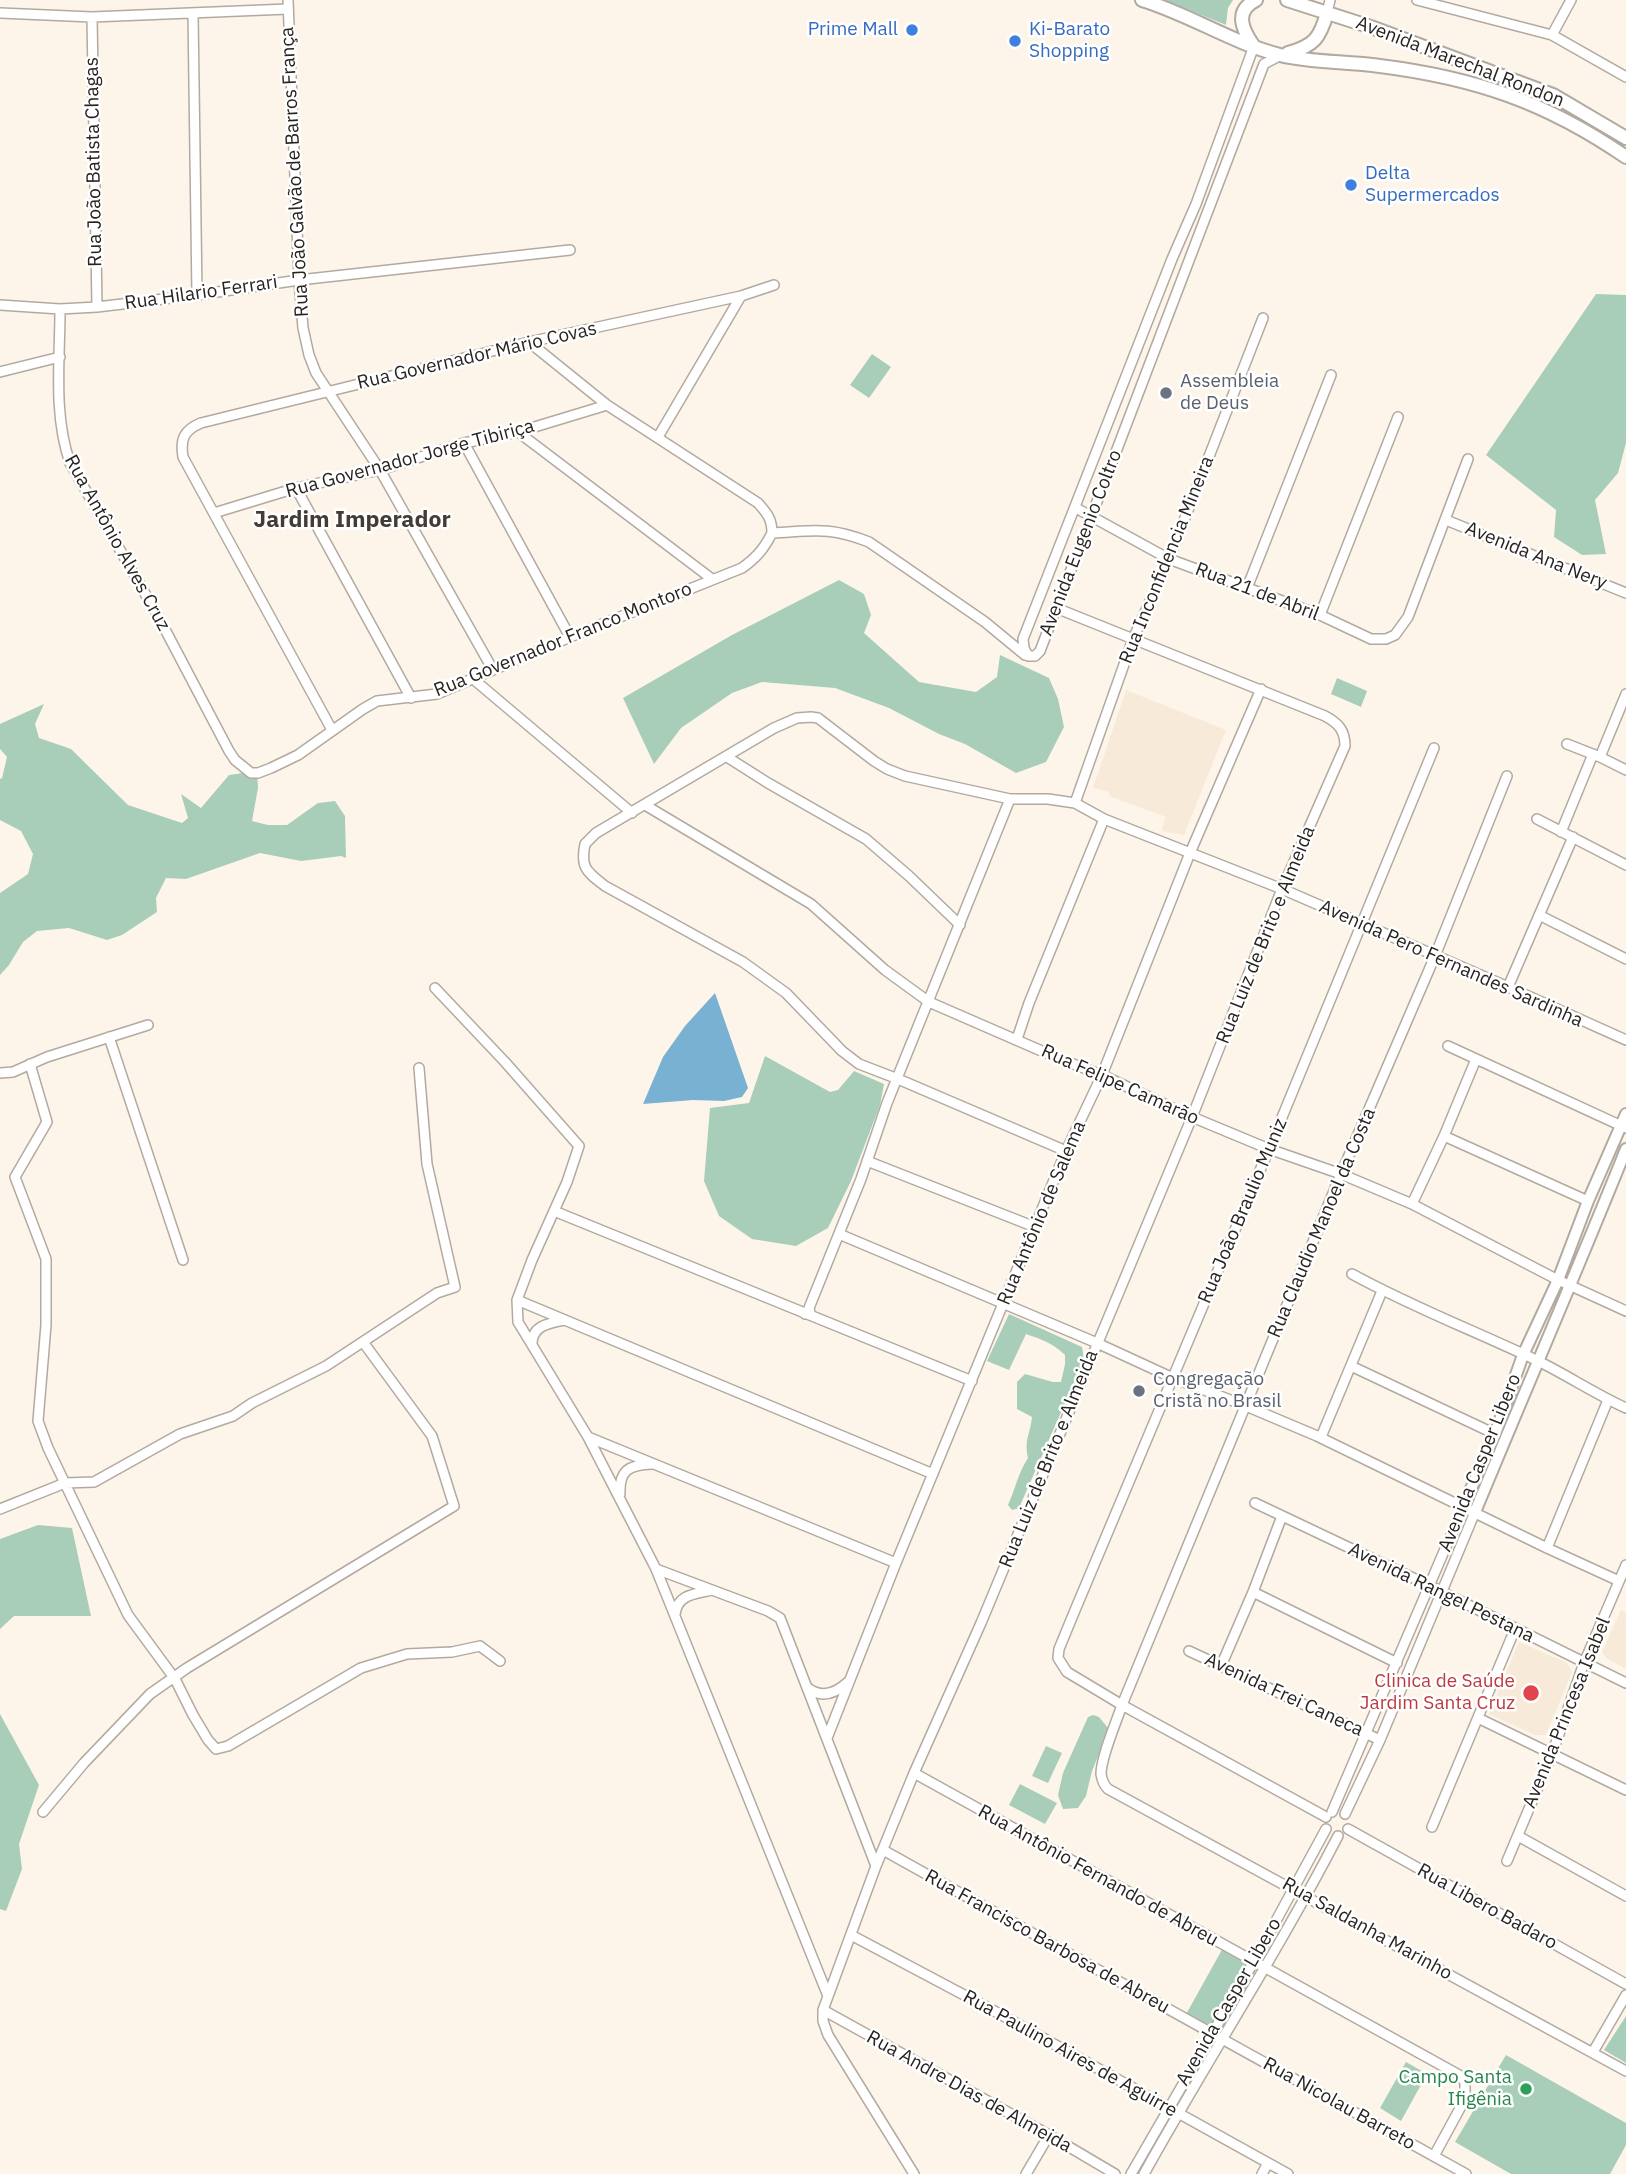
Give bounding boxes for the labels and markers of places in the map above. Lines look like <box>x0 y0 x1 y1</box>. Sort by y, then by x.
place label: Prime Mall <box>808 19 898 41</box>
place label: Ki-Barato Shopping <box>1029 19 1110 63</box>
marker: Prime Mall <box>904 22 920 38</box>
marker: Ki-Barato Shopping <box>1007 33 1023 49</box>
place label: Delta Supermercados <box>1365 163 1500 207</box>
marker: Delta Supermercados <box>1343 177 1359 193</box>
place label: Assembleia de Deus <box>1180 371 1279 415</box>
marker: Assembleia de Deus <box>1158 385 1174 401</box>
place label: Congregação Cristã no Brasil <box>1153 1369 1281 1413</box>
marker: Congregação Cristã no Brasil <box>1131 1383 1147 1399</box>
place label: Clinica de Saúde Jardim Santa Cruz <box>1360 1671 1515 1715</box>
marker: Clinica de Saúde Jardim Santa Cruz <box>1521 1683 1541 1703</box>
place label: Campo Santa Ifigênia <box>1399 2067 1512 2111</box>
marker: Campo Santa Ifigênia <box>1518 2081 1534 2097</box>

